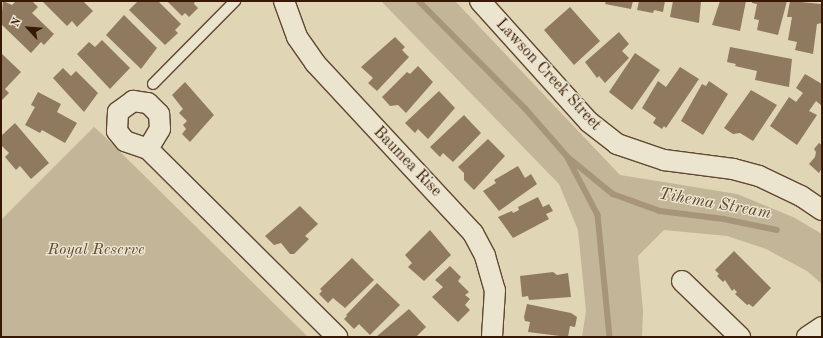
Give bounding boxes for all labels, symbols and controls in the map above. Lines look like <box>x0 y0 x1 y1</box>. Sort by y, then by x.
north arrow <box>8 8 48 48</box>
street label: Lawson Creek Street <box>491 15 605 135</box>
text: N <box>10 16 24 29</box>
street label: Baumea Rise <box>369 123 445 201</box>
water label: Tihema Stream <box>657 184 773 224</box>
park label: Royal Reserve <box>47 240 145 260</box>

